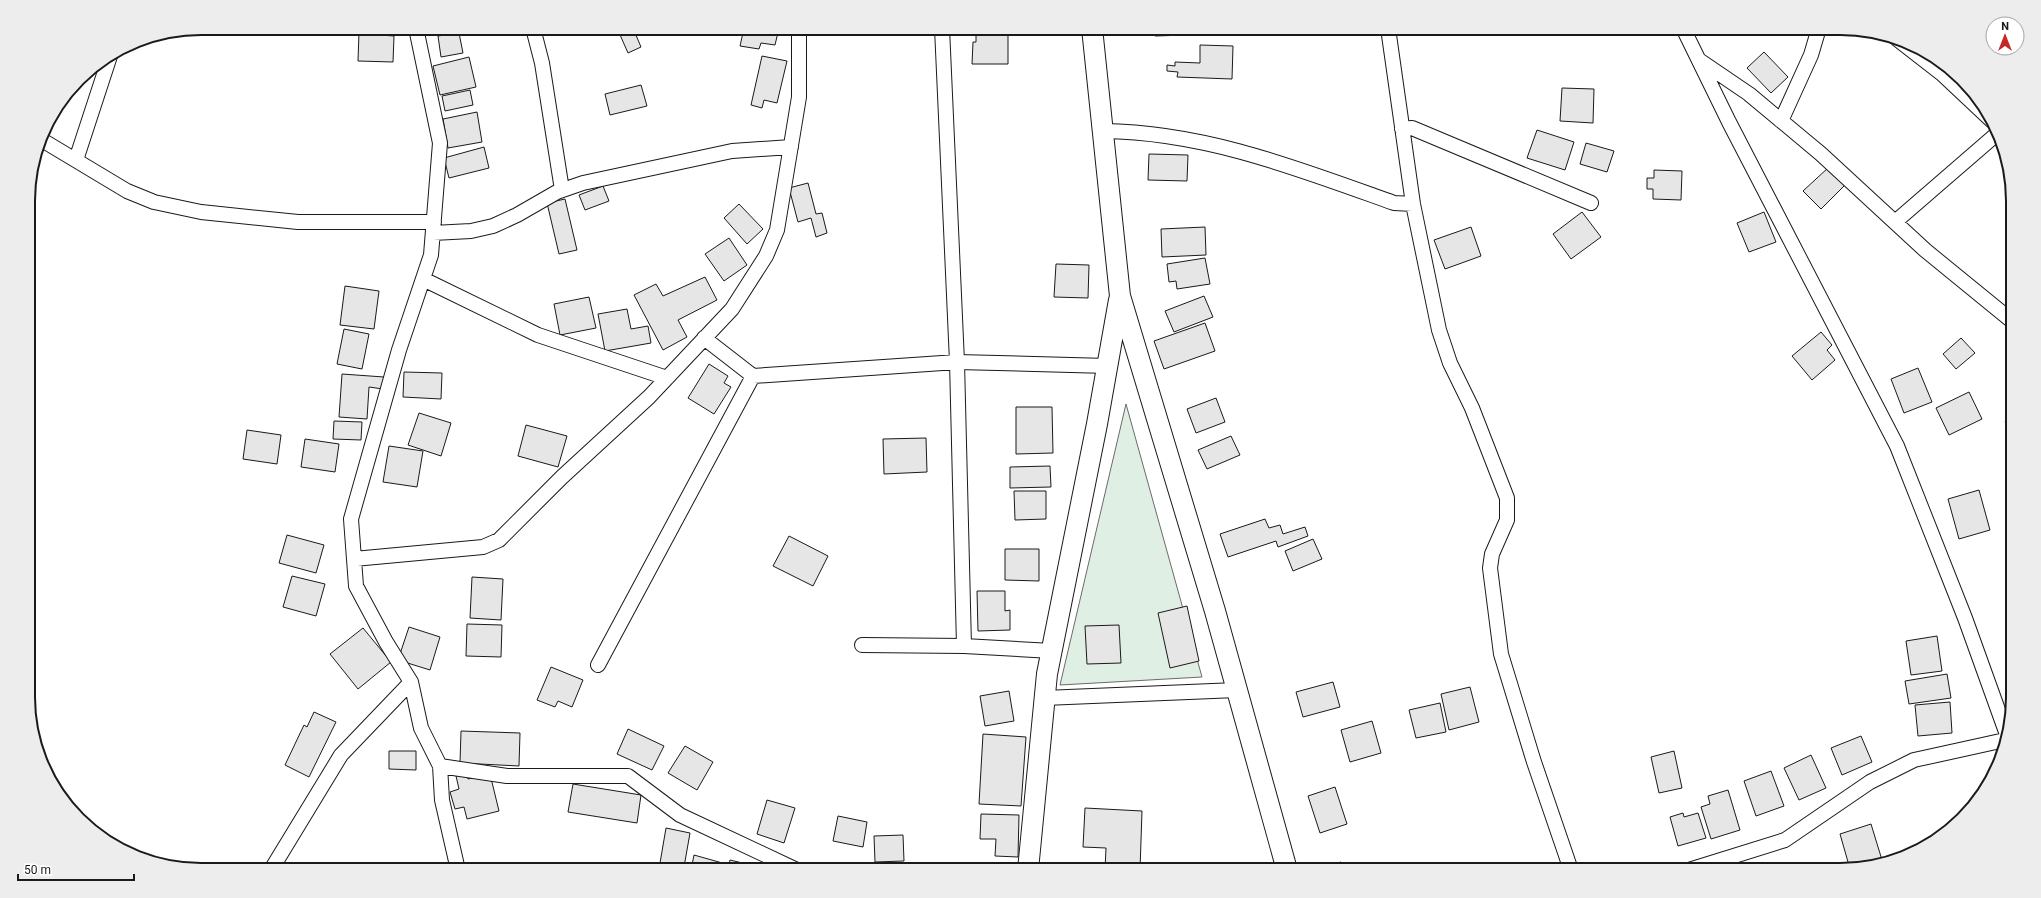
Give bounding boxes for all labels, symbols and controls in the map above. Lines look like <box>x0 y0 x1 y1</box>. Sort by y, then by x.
north arrow <box>1985 16 2025 56</box>
text: N <box>2001 20 2009 33</box>
scale bar <box>18 856 134 882</box>
text: 50 m <box>24 863 51 877</box>

